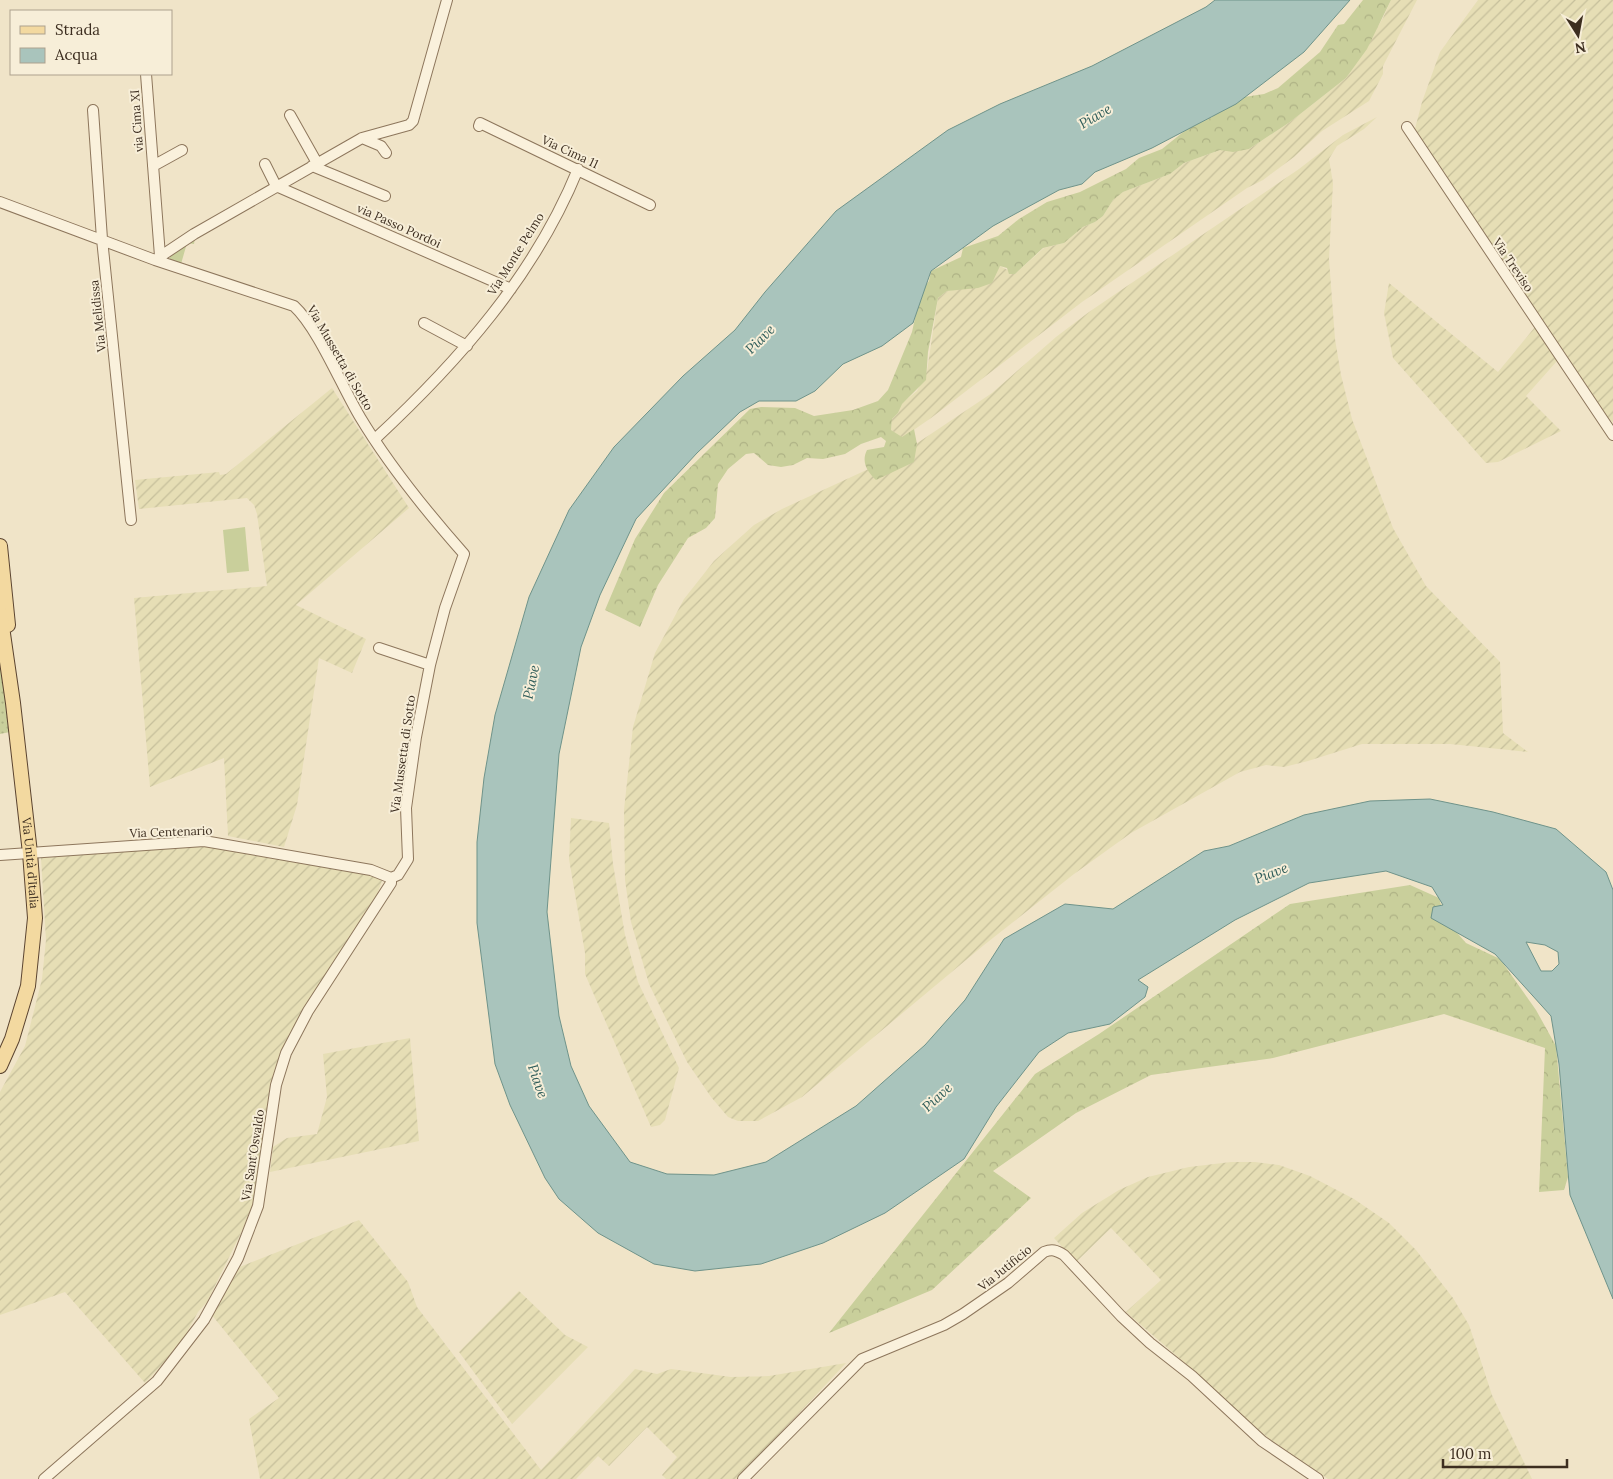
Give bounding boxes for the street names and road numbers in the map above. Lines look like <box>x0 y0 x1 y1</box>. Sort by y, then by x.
street label: via Cima XI <box>127 89 146 153</box>
street label: Via Cima 11 <box>539 131 601 171</box>
street label: via Passo Pordoi <box>355 200 444 251</box>
street label: Via Monte Pelmo <box>484 210 547 299</box>
street label: Via Treviso <box>1489 234 1537 294</box>
street label: Via Melidissa <box>86 279 109 354</box>
street label: Via Mussetta di Sotto <box>304 302 377 413</box>
street label: Via Mussetta di Sotto <box>387 694 418 815</box>
street label: Via Unità d'Italia <box>19 816 42 909</box>
street label: Via Centenario <box>128 823 213 840</box>
street label: Via Sant'Osvaldo <box>238 1108 267 1203</box>
street label: Via Jutificio <box>974 1242 1034 1294</box>

